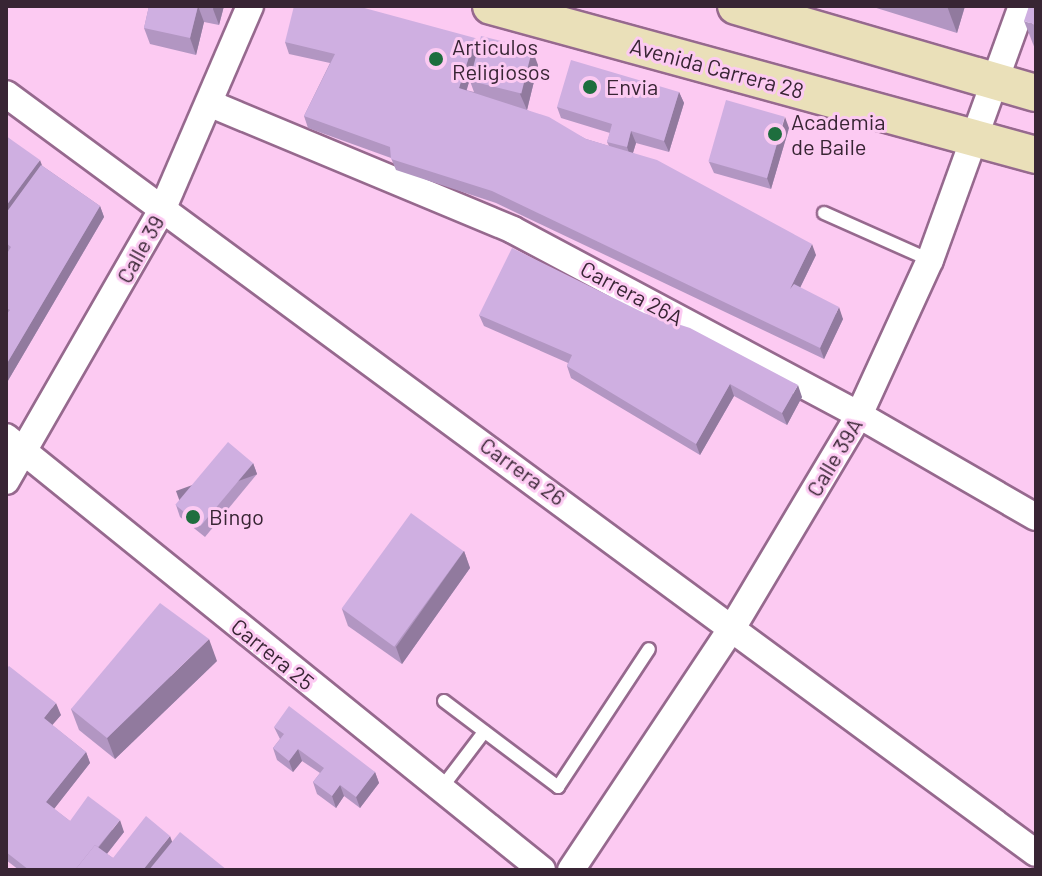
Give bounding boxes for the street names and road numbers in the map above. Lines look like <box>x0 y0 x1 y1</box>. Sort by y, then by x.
street label: Avenida Carrera 28 <box>627 32 807 104</box>
street label: Calle 39 <box>111 210 169 288</box>
street label: Carrera 26A <box>576 255 688 331</box>
street label: Calle 39A <box>800 413 868 501</box>
street label: Carrera 26 <box>475 431 571 511</box>
street label: Carrera 25 <box>226 613 320 695</box>

